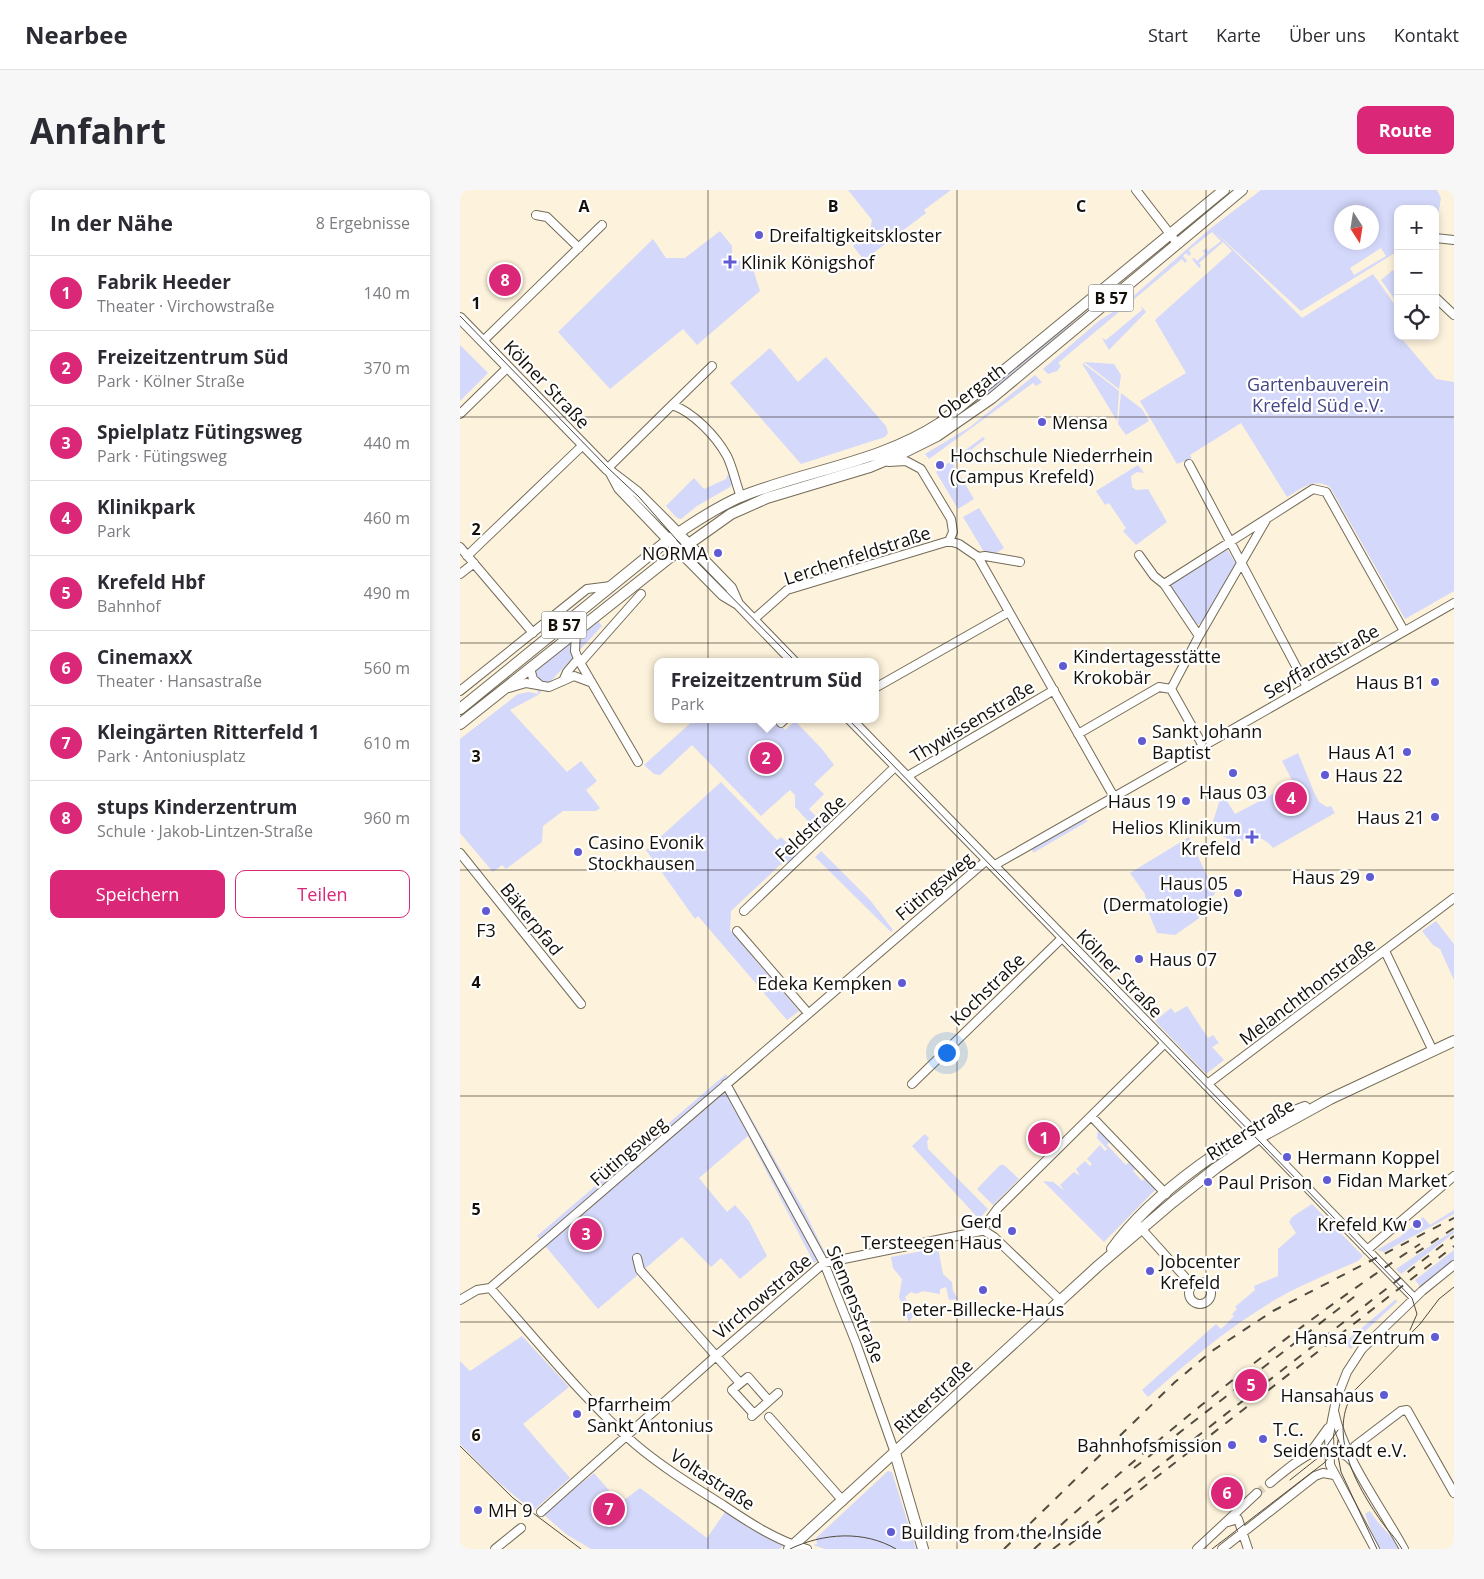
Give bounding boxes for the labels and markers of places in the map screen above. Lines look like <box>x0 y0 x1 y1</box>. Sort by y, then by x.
place label: Dreifaltigkeitskloster <box>769 223 942 247</box>
marker: Dreifaltigkeitskloster <box>753 229 765 241</box>
place label: Klinik Königshof <box>741 250 875 274</box>
marker: Klinik Königshof <box>723 255 737 269</box>
pin: 8 <box>489 261 521 299</box>
place label: Mensa <box>1052 410 1108 434</box>
marker: Mensa <box>1036 416 1048 428</box>
place label: Hochschule Niederrhein (Campus Krefeld) <box>950 443 1153 488</box>
marker: Hochschule Niederrhein (Campus Krefeld) <box>934 459 946 471</box>
place label: NORMA <box>642 541 709 565</box>
marker: NORMA <box>712 547 724 559</box>
place label: Kindertagesstätte Krokobär <box>1073 644 1221 689</box>
marker: Kindertagesstätte Krokobär <box>1057 660 1069 672</box>
place label: Haus B1 <box>1356 670 1425 694</box>
marker: Haus B1 <box>1429 676 1441 688</box>
place label: Sankt Johann Baptist <box>1152 719 1262 764</box>
marker: Sankt Johann Baptist <box>1136 735 1148 747</box>
pin: 2 <box>750 739 782 777</box>
place label: Haus A1 <box>1328 740 1397 764</box>
marker: Haus A1 <box>1401 746 1413 758</box>
place label: Haus 22 <box>1335 763 1403 787</box>
marker: Haus 03 <box>1227 767 1239 779</box>
marker: Haus 22 <box>1319 769 1331 781</box>
pin: 4 <box>1275 779 1307 817</box>
place label: Haus 03 <box>1199 780 1267 804</box>
place label: Haus 19 <box>1108 789 1176 813</box>
marker: Haus 19 <box>1180 795 1192 807</box>
place label: Haus 21 <box>1357 805 1425 829</box>
marker: Haus 21 <box>1429 811 1441 823</box>
place label: Helios Klinikum Krefeld <box>1112 815 1241 860</box>
place label: Casino Evonik Stockhausen <box>588 830 704 875</box>
marker: Helios Klinikum Krefeld <box>1245 830 1259 844</box>
marker: Casino Evonik Stockhausen <box>572 846 584 858</box>
place label: Haus 29 <box>1292 865 1360 889</box>
place label: Haus 05 (Dermatologie) <box>1103 871 1228 916</box>
marker: Haus 29 <box>1364 871 1376 883</box>
marker: Haus 05 (Dermatologie) <box>1232 887 1244 899</box>
marker: F3 <box>480 905 492 917</box>
place label: F3 <box>476 918 496 942</box>
place label: Haus 07 <box>1149 947 1217 971</box>
marker: Haus 07 <box>1133 953 1145 965</box>
place label: Edeka Kempken <box>757 971 892 995</box>
marker: Edeka Kempken <box>896 977 908 989</box>
pin: 1 <box>1028 1119 1060 1157</box>
place label: Hermann Koppel <box>1297 1145 1440 1169</box>
marker: Hermann Koppel <box>1281 1151 1293 1163</box>
place label: Fidan Market <box>1337 1168 1447 1192</box>
place label: Paul Prison <box>1218 1170 1312 1194</box>
marker: Fidan Market <box>1321 1174 1333 1186</box>
marker: Paul Prison <box>1202 1176 1214 1188</box>
place label: Gerd Tersteegen Haus <box>861 1209 1002 1254</box>
place label: Krefeld Kw <box>1317 1212 1407 1236</box>
pin: 3 <box>570 1215 602 1253</box>
marker: Krefeld Kw <box>1411 1218 1423 1230</box>
marker: Gerd Tersteegen Haus <box>1006 1225 1018 1237</box>
place label: Jobcenter Krefeld <box>1158 1249 1241 1294</box>
marker: Jobcenter Krefeld <box>1144 1265 1156 1277</box>
marker: Peter-Billecke-Haus <box>977 1284 989 1296</box>
place label: Peter-Billecke-Haus <box>902 1297 1064 1321</box>
place label: Hansa Zentrum <box>1295 1325 1425 1349</box>
marker: Hansa Zentrum <box>1429 1331 1441 1343</box>
pin: 5 <box>1235 1366 1267 1404</box>
place label: Hansahaus <box>1280 1383 1374 1407</box>
marker: Hansahaus <box>1378 1389 1390 1401</box>
place label: Pfarrheim Sankt Antonius <box>587 1392 713 1437</box>
marker: Pfarrheim Sankt Antonius <box>571 1408 583 1420</box>
place label: T.C. Seidenstadt e.V. <box>1273 1417 1407 1462</box>
place label: Bahnhofsmission <box>1077 1433 1222 1457</box>
marker: T.C. Seidenstadt e.V. <box>1257 1433 1269 1445</box>
marker: Bahnhofsmission <box>1226 1439 1238 1451</box>
pin: 6 <box>1211 1474 1243 1512</box>
pin: 7 <box>593 1490 625 1528</box>
place label: MH 9 <box>488 1498 532 1522</box>
marker: MH 9 <box>472 1504 484 1516</box>
place label: Building from the Inside <box>901 1520 1102 1544</box>
marker: Building from the Inside <box>885 1526 897 1538</box>

